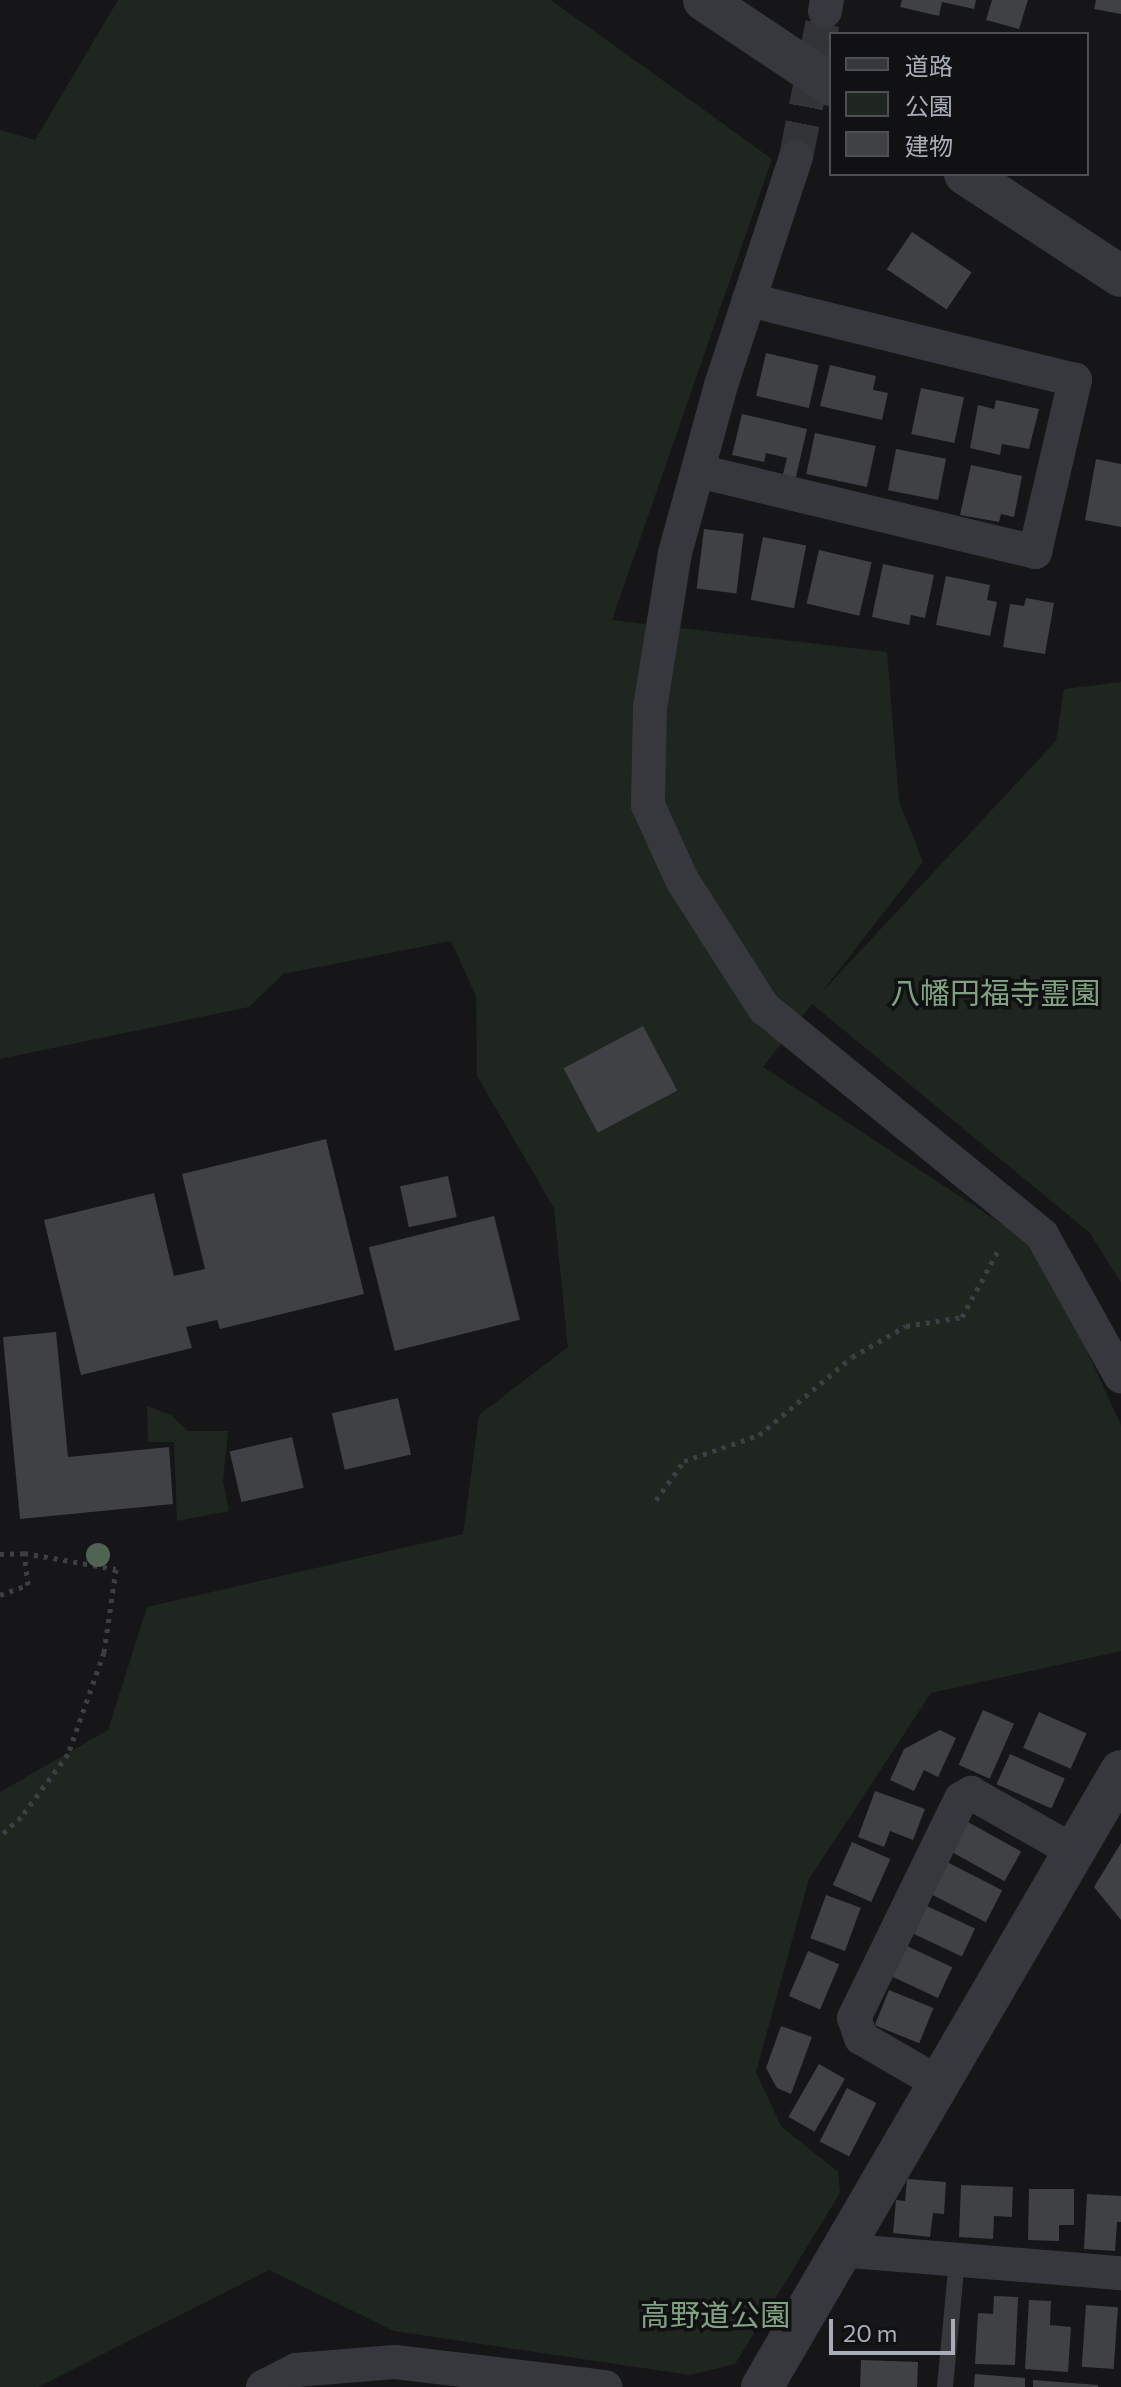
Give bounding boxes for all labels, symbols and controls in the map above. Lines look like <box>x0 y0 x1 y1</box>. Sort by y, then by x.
legend <box>829 32 1089 176</box>
text: 道路 <box>905 51 953 80</box>
text: 公園 <box>905 91 953 120</box>
text: 建物 <box>905 131 953 160</box>
park label: 八幡円福寺霊園 <box>890 974 1100 1010</box>
park label: 高野道公園 <box>640 2296 790 2332</box>
scale bar <box>833 2303 959 2353</box>
text: 20 m <box>843 2318 897 2347</box>

